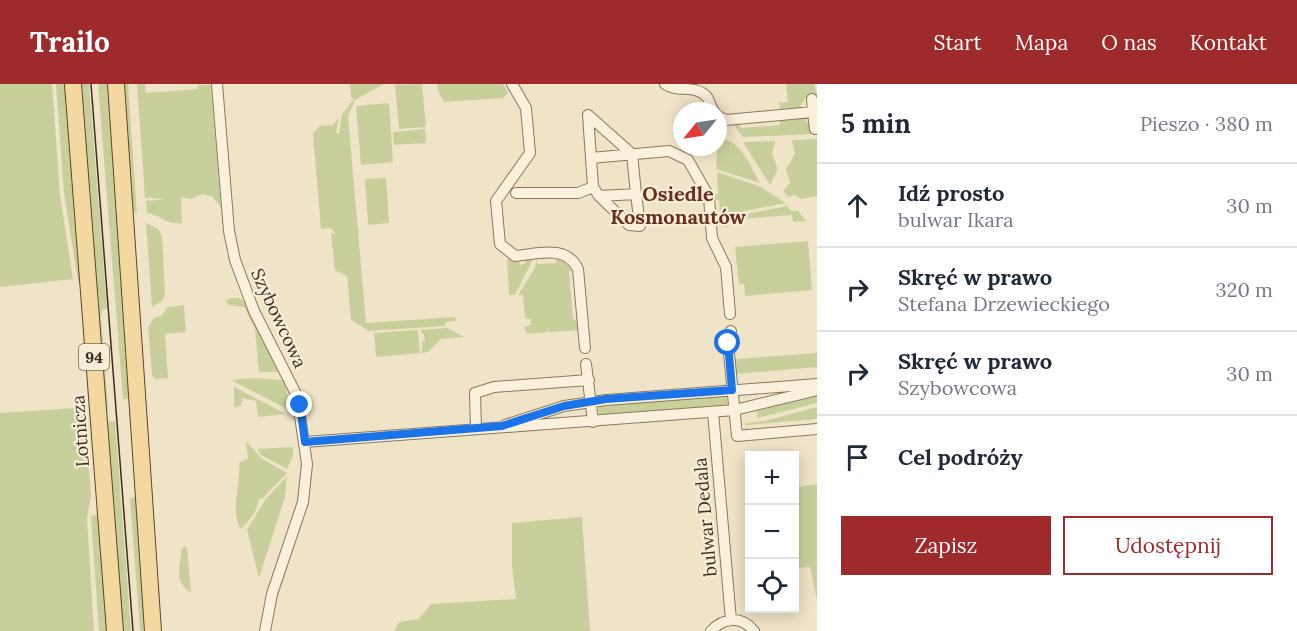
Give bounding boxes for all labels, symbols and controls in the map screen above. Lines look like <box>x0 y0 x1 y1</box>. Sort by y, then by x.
text: Trailo <box>30 24 110 60</box>
text: Start <box>934 29 982 56</box>
text: Mapa <box>1015 29 1068 56</box>
text: O nas <box>1101 29 1157 56</box>
text: Kontakt <box>1190 29 1267 56</box>
north arrow <box>673 102 727 156</box>
text: 5 min <box>841 107 911 140</box>
text: Pieszo · 380 m <box>1140 111 1273 136</box>
text: Idź prosto <box>898 179 1004 207</box>
district label: Osiedle Kosmonautów <box>610 181 747 229</box>
icon: ahead <box>841 189 874 222</box>
text: 30 m <box>1226 193 1273 218</box>
text: bulwar Ikara <box>898 207 1014 232</box>
text: Skręć w prawo <box>898 263 1052 291</box>
street label: Szybowcowa <box>246 265 312 371</box>
icon: right <box>841 273 874 306</box>
text: 320 m <box>1216 277 1273 302</box>
text: Stefana Drzewieckiego <box>898 291 1110 316</box>
route start <box>714 329 740 355</box>
road number: 94 <box>79 344 109 370</box>
text: Skręć w prawo <box>898 347 1052 375</box>
icon: right <box>841 357 874 390</box>
text: 30 m <box>1226 361 1273 386</box>
text: Szybowcowa <box>898 375 1017 400</box>
route end <box>286 391 312 417</box>
street label: Lotnicza <box>66 394 94 468</box>
icon: arrive <box>841 441 874 474</box>
text: Cel podróży <box>898 443 1023 471</box>
map controls <box>745 451 799 613</box>
button: + <box>745 451 799 505</box>
street label: bulwar Dedala <box>688 457 722 577</box>
button: − <box>745 505 799 559</box>
button: Zapisz <box>841 516 1051 575</box>
button: Udostępnij <box>1063 516 1273 575</box>
button: locate <box>745 559 799 613</box>

